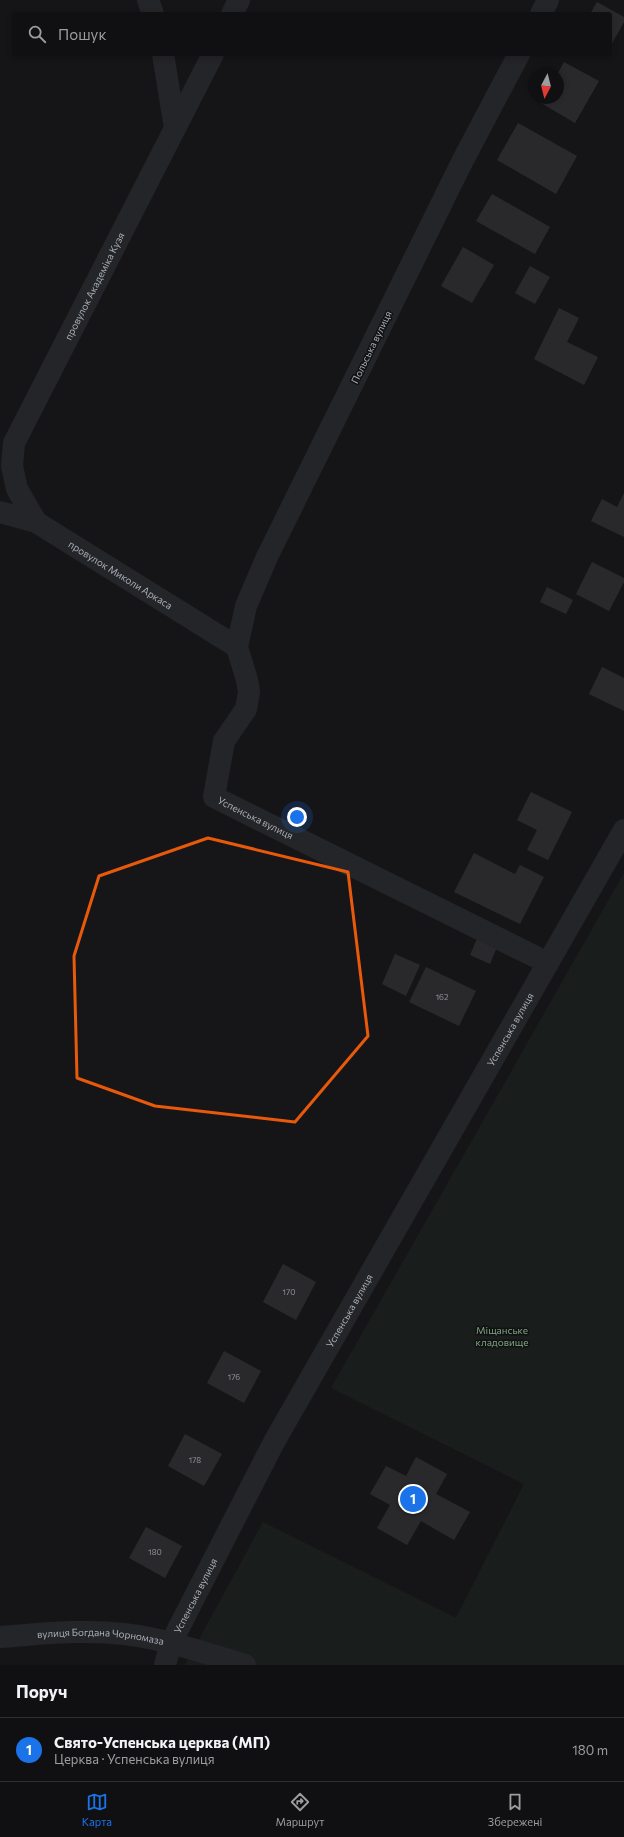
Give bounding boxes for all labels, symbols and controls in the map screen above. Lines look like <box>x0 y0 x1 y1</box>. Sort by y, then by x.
search box <box>12 12 612 56</box>
icon: search <box>26 23 48 45</box>
text: Пошук <box>58 25 106 43</box>
north arrow <box>528 68 564 104</box>
street label: провулок Академіка Кузя <box>62 230 127 342</box>
street label: Польська вулиця <box>348 309 394 385</box>
street label: провулок Миколи Аркаса <box>66 538 175 611</box>
street label: Успенська вулиця <box>216 794 295 841</box>
your location <box>287 807 307 827</box>
street label: Успенська вулиця <box>484 990 536 1068</box>
house number: 162 <box>436 992 449 1002</box>
street label: Успенська вулиця <box>323 1272 375 1350</box>
house number: 170 <box>283 1287 295 1297</box>
park label: Міщанське кладовище <box>476 1324 528 1348</box>
house number: 176 <box>228 1372 240 1382</box>
house number: 178 <box>189 1455 201 1465</box>
pin: 1 <box>400 1484 426 1514</box>
house number: 180 <box>148 1547 162 1557</box>
street label: Успенська вулиця <box>171 1556 219 1635</box>
street label: вулиця Богдана Чорномаза <box>37 1626 165 1647</box>
text: Поруч <box>16 1681 67 1702</box>
text: Свято-Успенська церква (МП) <box>54 1733 270 1751</box>
text: 1 <box>26 1742 32 1758</box>
text: 180 m <box>572 1742 608 1758</box>
text: Церква · Успенська вулиця <box>54 1751 215 1767</box>
tab: Карта <box>82 1791 112 1828</box>
tab: Маршрут <box>276 1791 324 1828</box>
tab: Збережені <box>488 1791 542 1828</box>

